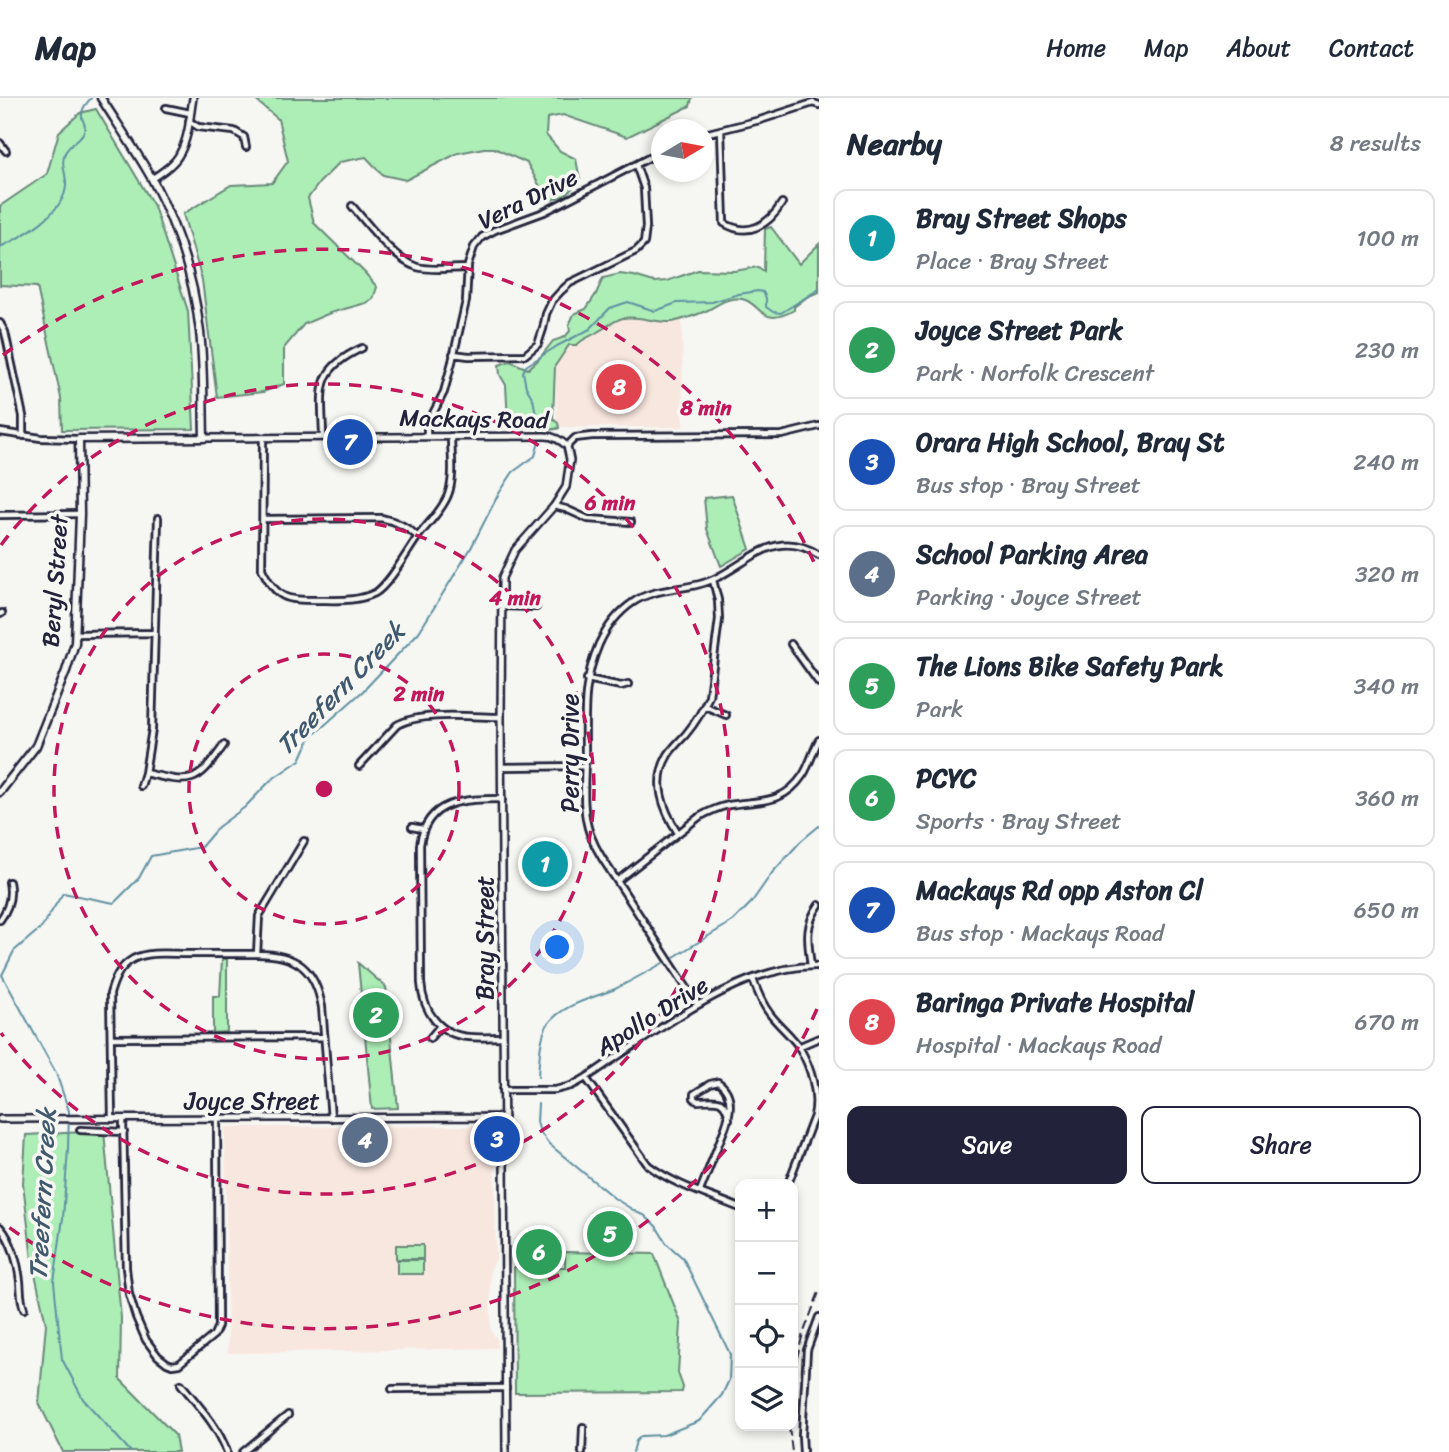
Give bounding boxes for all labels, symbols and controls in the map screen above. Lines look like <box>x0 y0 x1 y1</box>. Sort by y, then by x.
text: Map <box>35 19 96 77</box>
text: Home <box>1046 27 1106 69</box>
text: Map <box>1144 27 1188 69</box>
text: About <box>1226 27 1291 69</box>
text: Contact <box>1329 27 1414 69</box>
text: Nearby <box>847 117 942 171</box>
north arrow <box>651 119 714 182</box>
text: 8 results <box>1330 123 1421 164</box>
street label: Vera Drive <box>471 157 585 241</box>
text: Bray Street Shops <box>916 195 1127 241</box>
text: 1 <box>867 218 877 259</box>
text: 100 m <box>1356 218 1419 259</box>
text: Place · Bray Street <box>916 241 1109 282</box>
text: Joyce Street Park <box>916 307 1123 353</box>
text: 2 <box>865 330 879 371</box>
text: 230 m <box>1355 330 1419 371</box>
text: Park · Norfolk Crescent <box>916 353 1154 394</box>
pin: 8 <box>596 361 642 413</box>
text: 8 min <box>679 389 732 427</box>
street label: Mackays Road <box>399 397 550 441</box>
pin: 7 <box>327 416 373 468</box>
text: Orara High School, Bray St <box>916 419 1225 465</box>
text: 3 <box>866 442 878 483</box>
text: 240 m <box>1353 442 1419 483</box>
text: Bus stop · Bray Street <box>916 465 1141 506</box>
text: 6 min <box>584 484 636 522</box>
street label: Beryl Street <box>29 512 81 649</box>
text: School Parking Area <box>916 531 1148 577</box>
text: 4 <box>865 554 879 595</box>
text: 320 m <box>1355 554 1419 595</box>
text: Parking · Joyce Street <box>916 577 1142 618</box>
text: 4 min <box>488 579 542 617</box>
water label: Treefern Creek <box>264 609 418 766</box>
text: The Lions Bike Safety Park <box>916 643 1224 689</box>
text: 5 <box>865 666 879 707</box>
text: 340 m <box>1354 666 1419 707</box>
text: 2 min <box>393 675 445 713</box>
text: Park <box>916 689 963 730</box>
street label: Perry Drive <box>549 693 591 813</box>
text: PCYC <box>916 755 977 801</box>
centre of rings <box>312 777 336 801</box>
text: 6 <box>865 778 879 819</box>
text: 360 m <box>1355 778 1419 819</box>
text: Sports · Bray Street <box>916 801 1121 842</box>
pin: 1 <box>522 838 568 890</box>
text: Mackays Rd opp Aston Cl <box>916 867 1203 913</box>
street label: Bray Street <box>464 876 506 1000</box>
text: 7 <box>865 890 879 931</box>
text: 650 m <box>1354 890 1419 931</box>
text: Bus stop · Mackays Road <box>916 913 1164 954</box>
your location <box>540 930 574 964</box>
street label: Apollo Drive <box>586 965 717 1068</box>
text: Baringa Private Hospital <box>916 979 1194 1025</box>
pin: 2 <box>353 989 399 1041</box>
text: 8 <box>865 1002 879 1043</box>
text: 670 m <box>1355 1002 1419 1043</box>
text: Hospital · Mackays Road <box>916 1025 1161 1066</box>
street label: Joyce Street <box>183 1080 320 1122</box>
water label: Treefern Creek <box>15 1105 70 1281</box>
button: Save <box>847 1106 1127 1184</box>
button: Share <box>1141 1106 1421 1184</box>
pin: 3 <box>474 1113 520 1165</box>
pin: 4 <box>342 1114 388 1166</box>
map controls <box>735 1179 798 1431</box>
button: + <box>735 1179 798 1242</box>
pin: 5 <box>587 1208 633 1260</box>
pin: 6 <box>516 1226 562 1278</box>
button: − <box>735 1242 798 1305</box>
button: locate <box>735 1305 798 1368</box>
button: layers <box>735 1368 798 1431</box>

